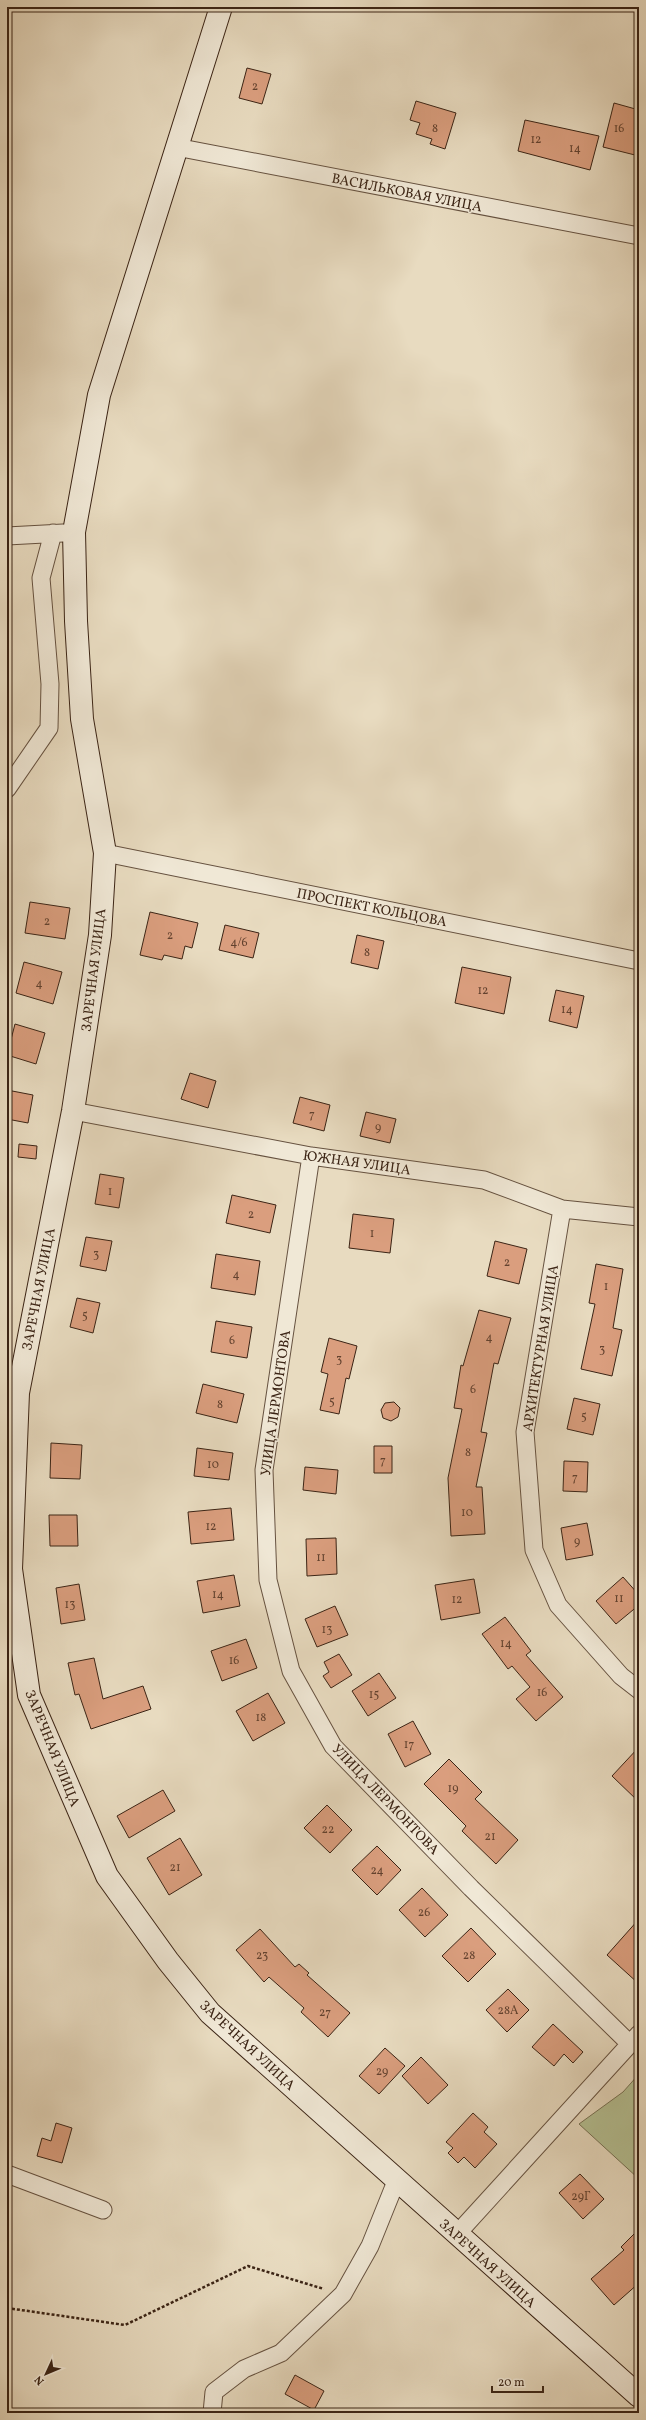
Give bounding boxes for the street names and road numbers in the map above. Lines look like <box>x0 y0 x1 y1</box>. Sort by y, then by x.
street label: ВАСИЛЬКОВАЯ УЛИЦА <box>330 170 484 217</box>
street label: ПРОСПЕКТ КОЛЬЦОВА <box>295 885 449 932</box>
street label: ЗАРЕЧНАЯ УЛИЦА <box>77 907 112 1033</box>
street label: ЮЖНАЯ УЛИЦА <box>302 1147 412 1180</box>
street label: ЗАРЕЧНАЯ УЛИЦА <box>18 1226 61 1352</box>
street label: АРХИТЕКТУРНАЯ УЛИЦА <box>519 1263 564 1433</box>
street label: УЛИЦА ЛЕРМОНТОВА <box>257 1329 296 1477</box>
street label: ЗАРЕЧНАЯ УЛИЦА <box>20 1687 84 1810</box>
street label: УЛИЦА ЛЕРМОНТОВА <box>327 1741 443 1860</box>
street label: ЗАРЕЧНАЯ УЛИЦА <box>195 1997 299 2096</box>
street label: ЗАРЕЧНАЯ УЛИЦА <box>434 2215 540 2313</box>

